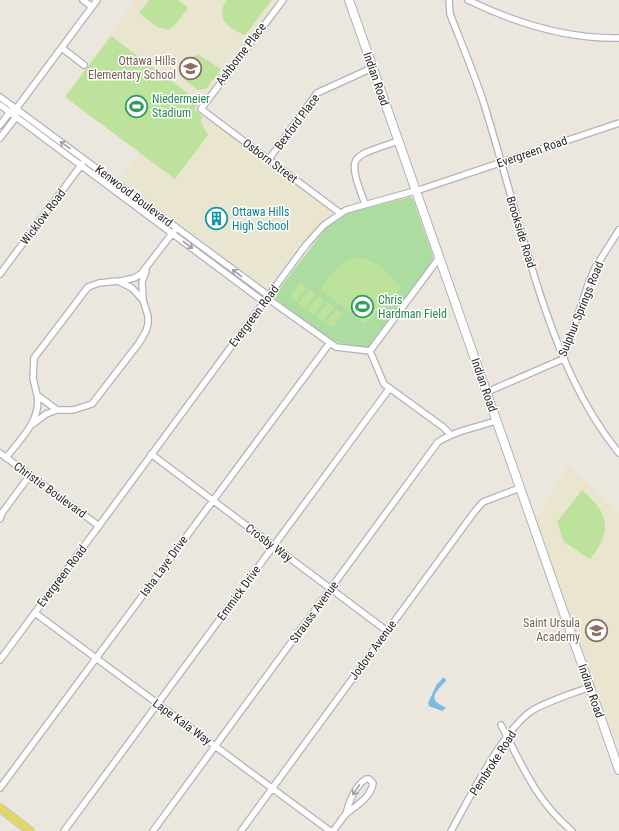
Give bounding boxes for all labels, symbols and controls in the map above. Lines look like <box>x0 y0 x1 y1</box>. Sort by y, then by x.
street label: Ashborne Place <box>213 20 269 88</box>
street label: Indian Road <box>360 50 392 108</box>
place label: Ottawa Hills Elementary School <box>88 54 176 82</box>
school or university icon: Ottawa Hills Elementary School <box>178 55 204 81</box>
street label: Bexford Place <box>272 91 323 153</box>
place label: Niedermeier Stadium <box>152 92 210 120</box>
sports icon: Niedermeier Stadium <box>124 93 150 119</box>
street label: Evergreen Road <box>495 133 569 171</box>
street label: Osborn Street <box>240 136 301 186</box>
one-way arrow <box>60 141 71 149</box>
street label: Kenwood Boulevard <box>93 162 176 230</box>
street label: Wicklow Road <box>17 186 69 248</box>
street label: Brookside Road <box>503 194 539 270</box>
place label: Ottawa Hills High School <box>232 205 290 233</box>
building icon: Ottawa Hills High School <box>204 206 230 232</box>
one-way arrow <box>183 241 194 250</box>
street label: Sulphur Springs Road <box>556 259 606 359</box>
one-way arrow <box>232 269 243 277</box>
street label: Evergreen Road <box>226 282 282 350</box>
place label: Chris Hardman Field <box>378 293 447 321</box>
sports icon: Chris Hardman Field <box>350 294 376 320</box>
street label: Indian Road <box>468 356 500 414</box>
street label: Christie Boulevard <box>11 459 89 521</box>
street label: Crosby Way <box>243 521 295 565</box>
street label: Isha Laye Drive <box>137 533 191 599</box>
street label: Evergreen Road <box>34 542 90 610</box>
street label: Emmick Drive <box>214 563 264 623</box>
street label: Strauss Avenue <box>287 578 341 646</box>
place label: Saint Ursula Academy <box>523 616 580 644</box>
street label: Jodore Avenue <box>347 617 400 683</box>
school or university icon: Saint Ursula Academy <box>583 617 609 643</box>
street label: Indian Road <box>575 662 607 720</box>
street label: Lape Kala Way <box>150 696 214 748</box>
street label: Pembroke Road <box>467 728 519 798</box>
one-way arrow <box>352 785 360 796</box>

